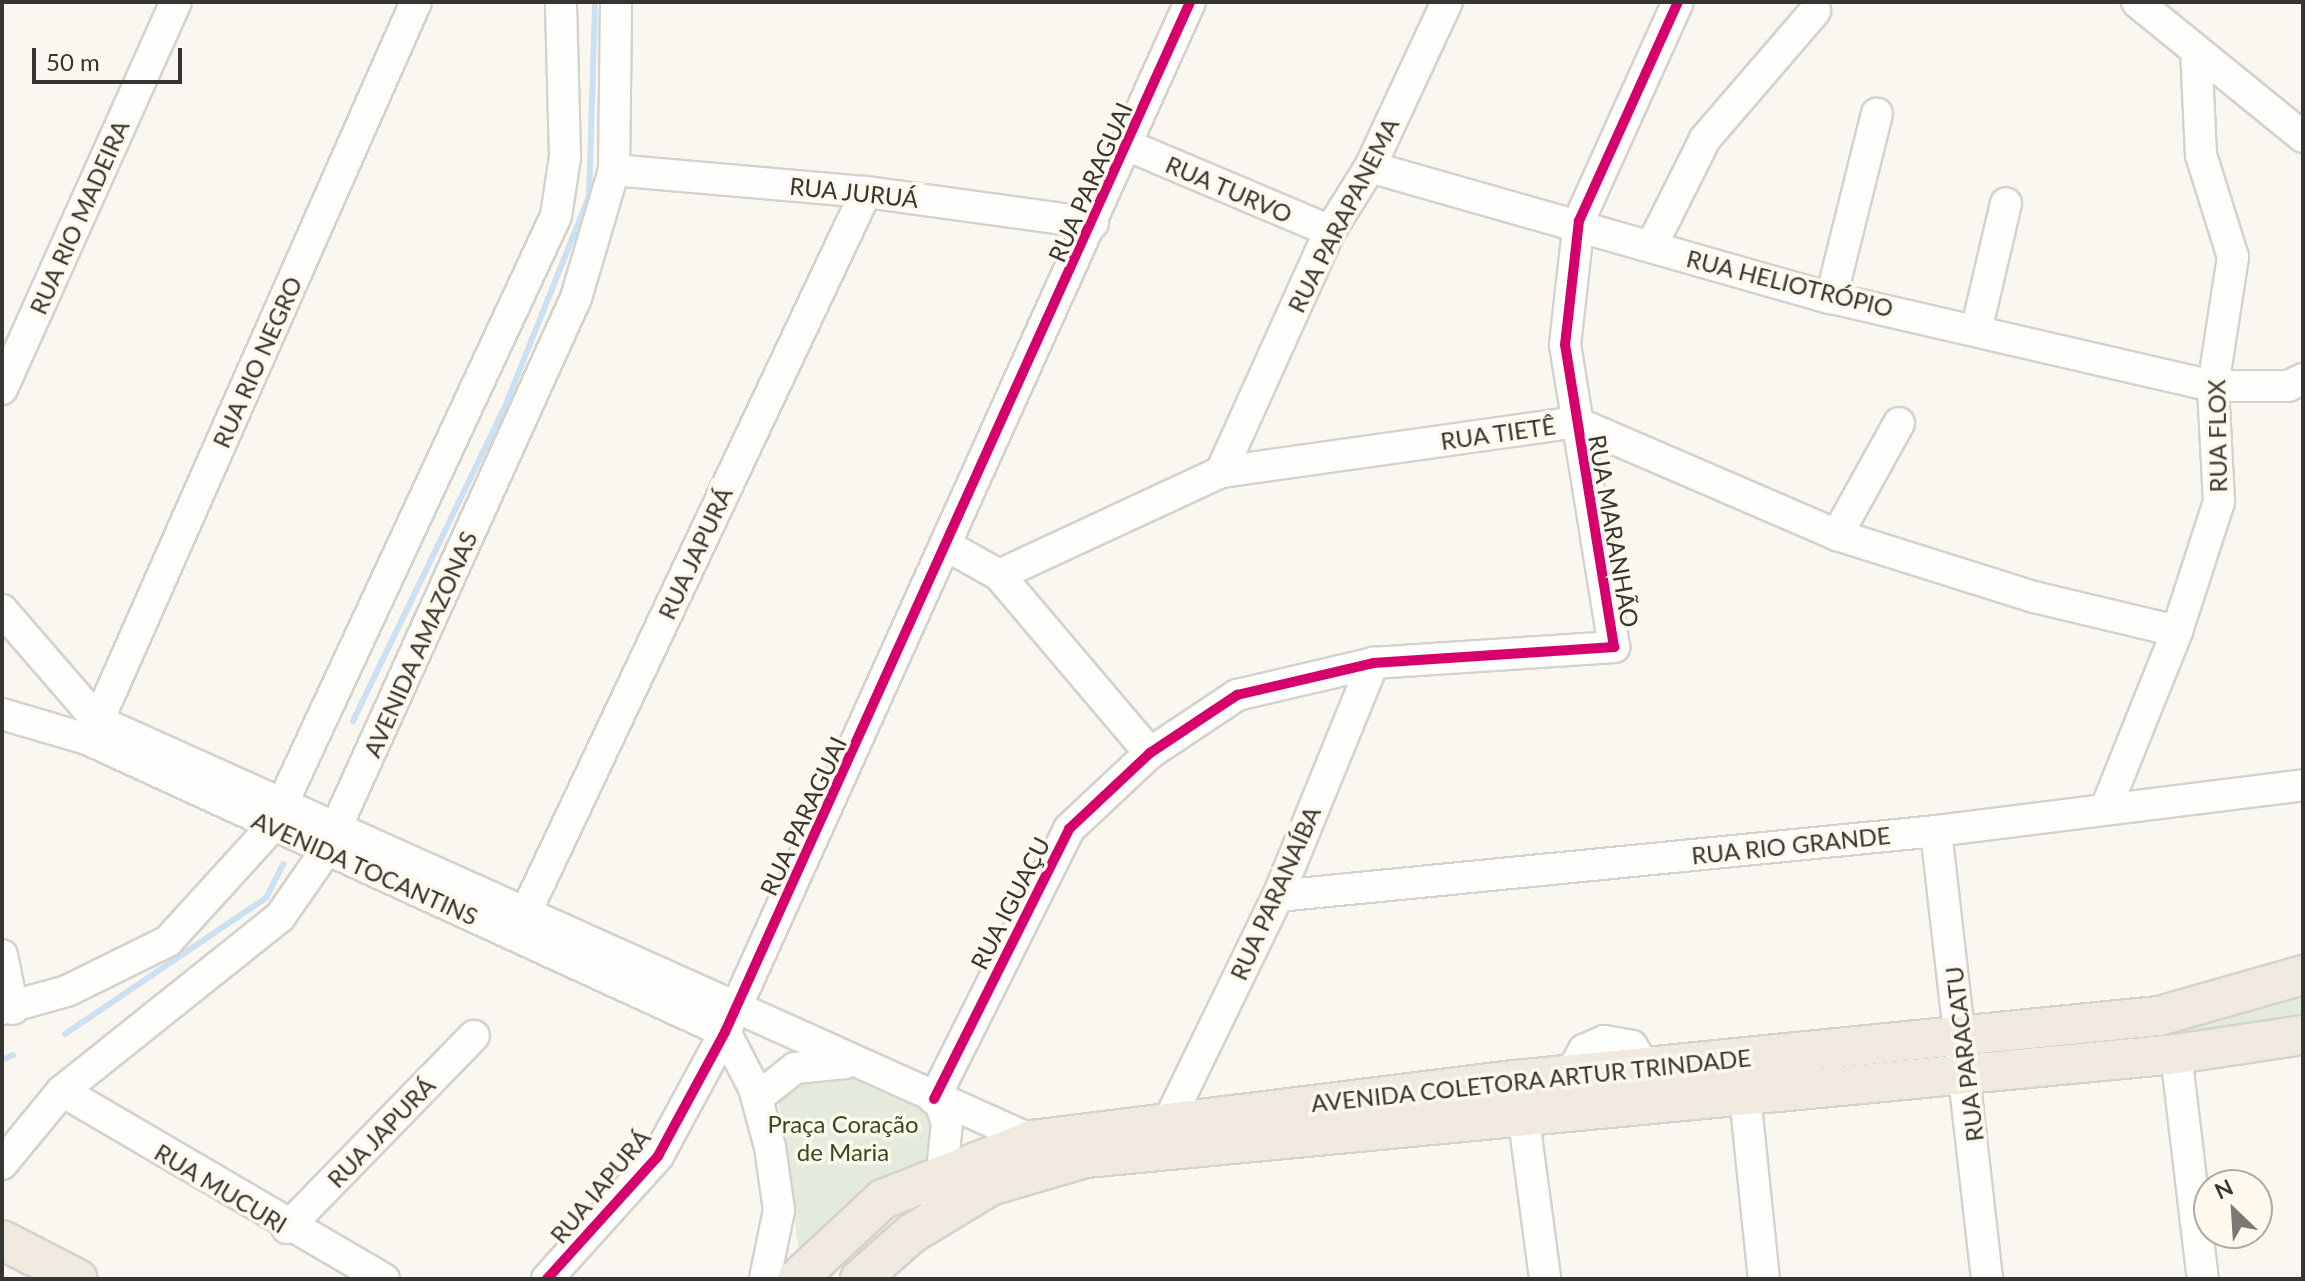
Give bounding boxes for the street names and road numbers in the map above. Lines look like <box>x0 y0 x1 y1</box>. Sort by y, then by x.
street label: RUA PARAGUAI <box>1042 97 1138 267</box>
street label: RUA PARAPANEMA <box>1281 112 1405 318</box>
street label: RUA RIO MADEIRA <box>23 115 135 319</box>
street label: RUA TURVO <box>1161 149 1297 229</box>
street label: RUA JURUÁ <box>787 171 921 213</box>
street label: RUA HELIOTRÓPIO <box>1683 243 1897 323</box>
street label: RUA RIO NEGRO <box>206 272 308 452</box>
street label: RUA FLOX <box>2202 379 2232 493</box>
street label: RUA TIETÊ <box>1438 411 1558 455</box>
street label: RUA MARANHÃO <box>1583 432 1645 630</box>
street label: RUA JAPURÁ <box>652 482 738 624</box>
street label: AVENIDA AMAZONAS <box>357 526 483 762</box>
street label: RUA PARAGUAI <box>753 732 853 900</box>
street label: RUA PARANAÍBA <box>1224 801 1326 985</box>
street label: AVENIDA TOCANTINS <box>247 805 483 931</box>
street label: RUA RIO GRANDE <box>1690 820 1892 870</box>
street label: RUA IGUAÇU <box>964 832 1056 974</box>
street label: RUA PARACATU <box>1939 964 1989 1144</box>
street label: AVENIDA COLETORA ARTUR TRINDADE <box>1308 1042 1754 1118</box>
street label: RUA JAPURÁ <box>321 1070 441 1194</box>
street label: RUA IAPURÁ <box>544 1123 656 1249</box>
street label: RUA MUCURI <box>149 1137 293 1239</box>

